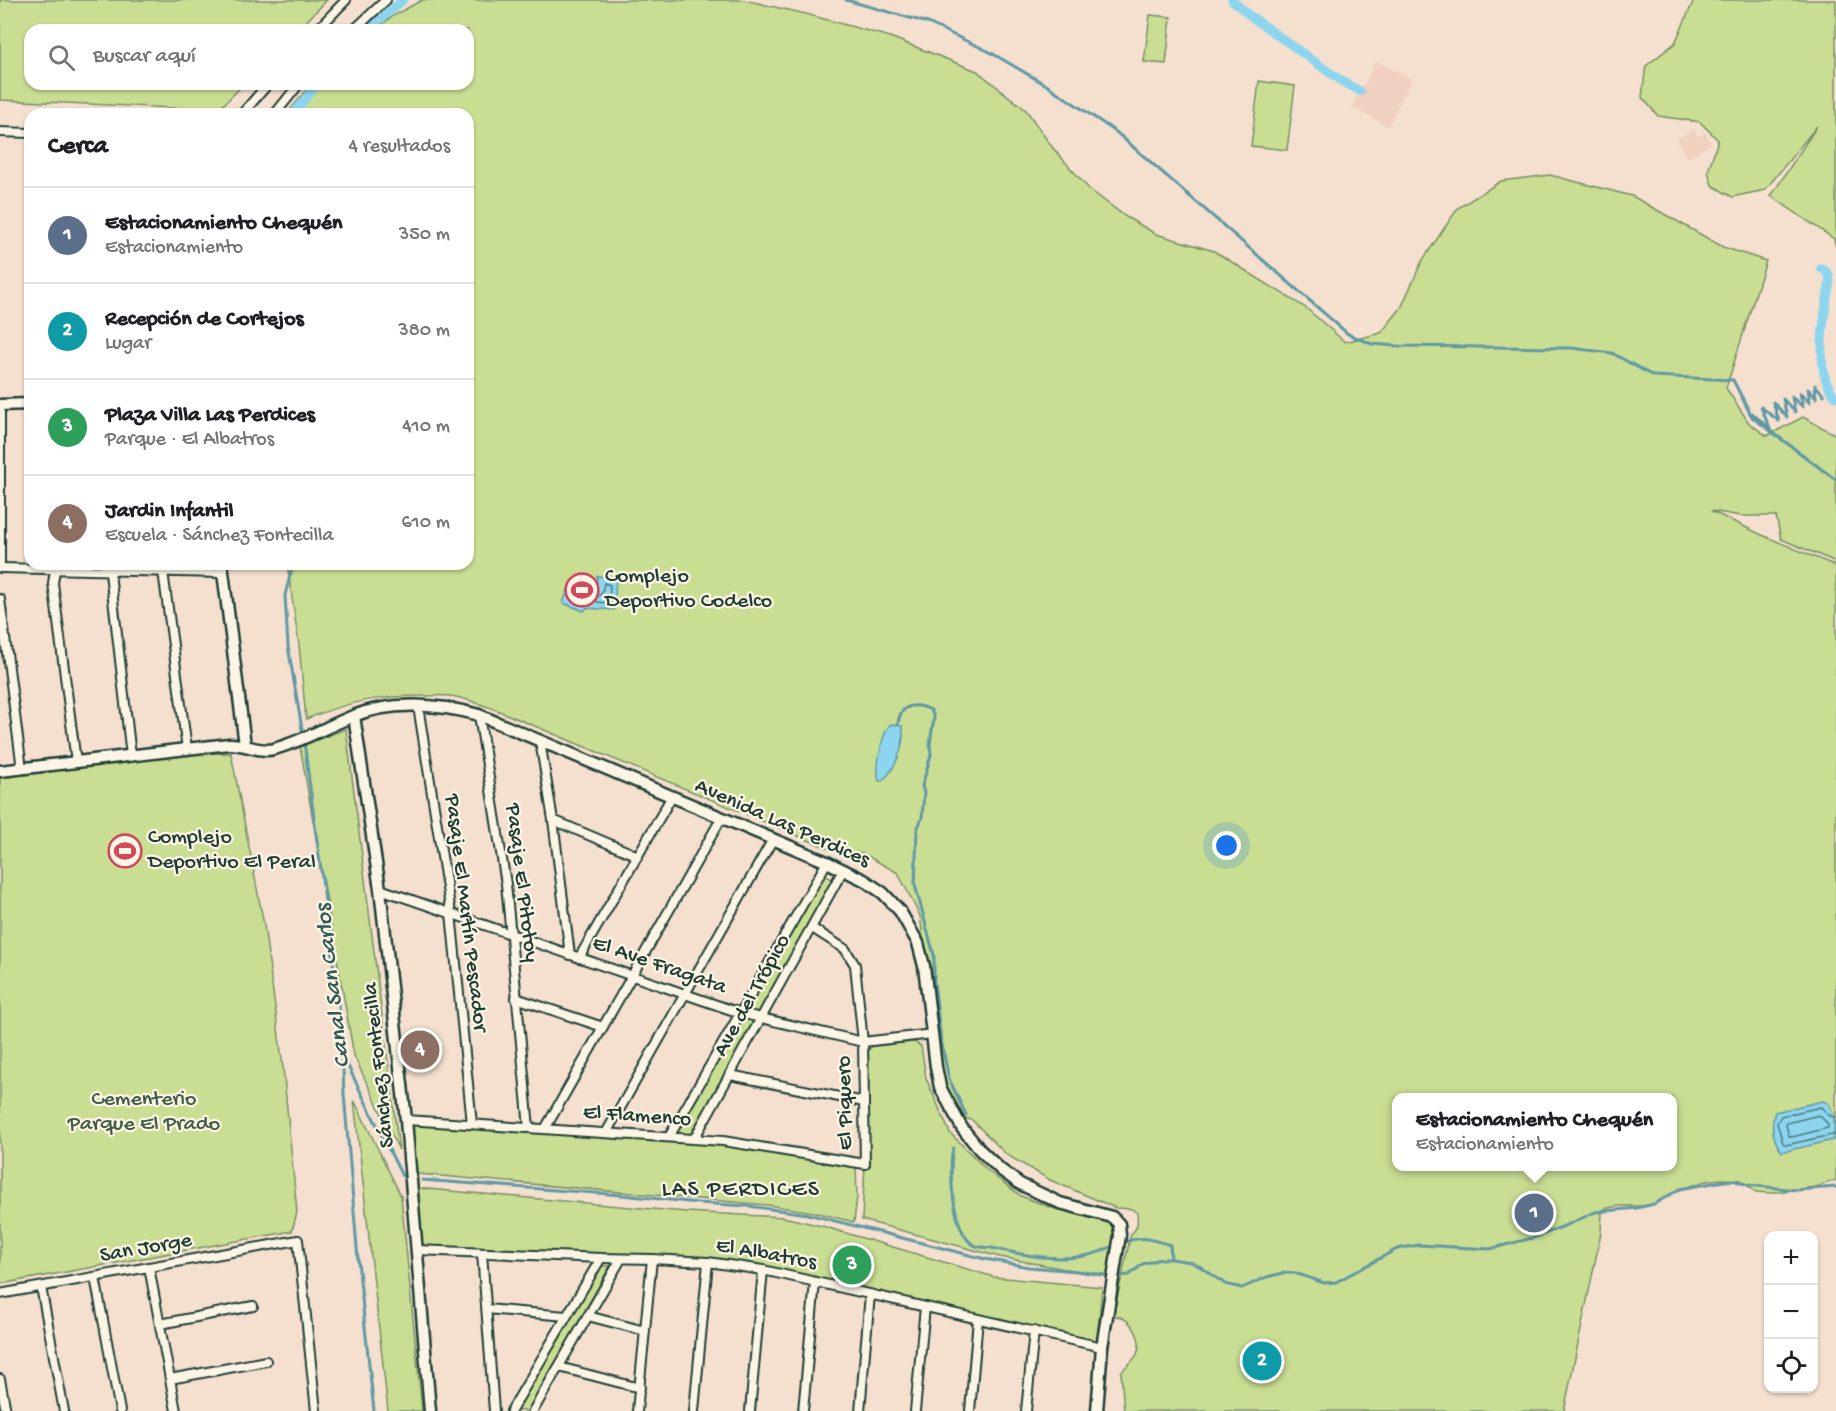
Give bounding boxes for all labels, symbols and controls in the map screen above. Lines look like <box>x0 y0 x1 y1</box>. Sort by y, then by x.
search box <box>24 24 474 90</box>
icon: search <box>45 41 78 74</box>
text: Buscar aquí <box>93 44 196 70</box>
text: Cerca <box>48 132 108 163</box>
text: 4 resultados <box>349 136 450 159</box>
text: Estacionamiento Chequén <box>105 211 343 237</box>
text: 1 <box>63 224 72 247</box>
text: 350 m <box>399 224 450 247</box>
text: Estacionamiento <box>105 237 243 260</box>
text: Recepción de Cortejos <box>105 307 304 333</box>
text: 2 <box>63 320 72 343</box>
text: 380 m <box>398 320 450 343</box>
text: Lugar <box>105 333 151 356</box>
text: Plaza Villa Las Perdices <box>105 403 315 429</box>
text: 3 <box>62 416 73 439</box>
text: 410 m <box>402 416 450 439</box>
text: Parque · El Albatros <box>105 429 274 452</box>
text: Jardin Infantil <box>105 499 234 525</box>
text: 4 <box>63 512 72 535</box>
text: 610 m <box>401 512 450 535</box>
text: Escuela · Sánchez Fontecilla <box>105 525 334 548</box>
place label: Complejo Deportivo Codelco <box>603 564 772 615</box>
sports icon: Complejo Deportivo Codelco <box>564 572 600 608</box>
street label: Avenida Las Perdices <box>690 774 874 875</box>
street label: Pasaje El Martín Pescador <box>437 792 493 1036</box>
street label: Pasaje El Pitotoy <box>498 801 544 964</box>
place label: Complejo Deportivo El Peral <box>146 825 316 876</box>
your location <box>1212 831 1241 860</box>
sports icon: Complejo Deportivo El Peral <box>107 833 143 869</box>
water label: Canal San Carlos <box>309 900 358 1070</box>
street label: Ave del Trópico <box>709 930 797 1062</box>
street label: El Ave Fragata <box>588 931 730 1001</box>
street label: Sánchez Fontecilla <box>358 980 402 1149</box>
pin: 4 <box>400 1028 440 1072</box>
street label: El Piquero <box>832 1055 860 1151</box>
park label: Cementerio Parque El Prado <box>67 1087 220 1138</box>
popup <box>1392 1093 1677 1171</box>
street label: El Flamenco <box>582 1100 692 1134</box>
text: Estacionamiento Chequén <box>1416 1108 1653 1134</box>
text: Estacionamiento <box>1416 1134 1554 1157</box>
district label: LAS PERDICES <box>661 1176 821 1205</box>
pin: 1 <box>1514 1190 1553 1236</box>
street label: San Jorge <box>98 1228 195 1270</box>
map controls <box>1764 1231 1818 1393</box>
button: + <box>1764 1231 1818 1285</box>
street label: El Albatros <box>714 1233 819 1277</box>
pin: 3 <box>832 1242 872 1288</box>
button: − <box>1764 1285 1818 1339</box>
pin: 2 <box>1242 1338 1282 1384</box>
button: locate <box>1764 1339 1818 1393</box>

